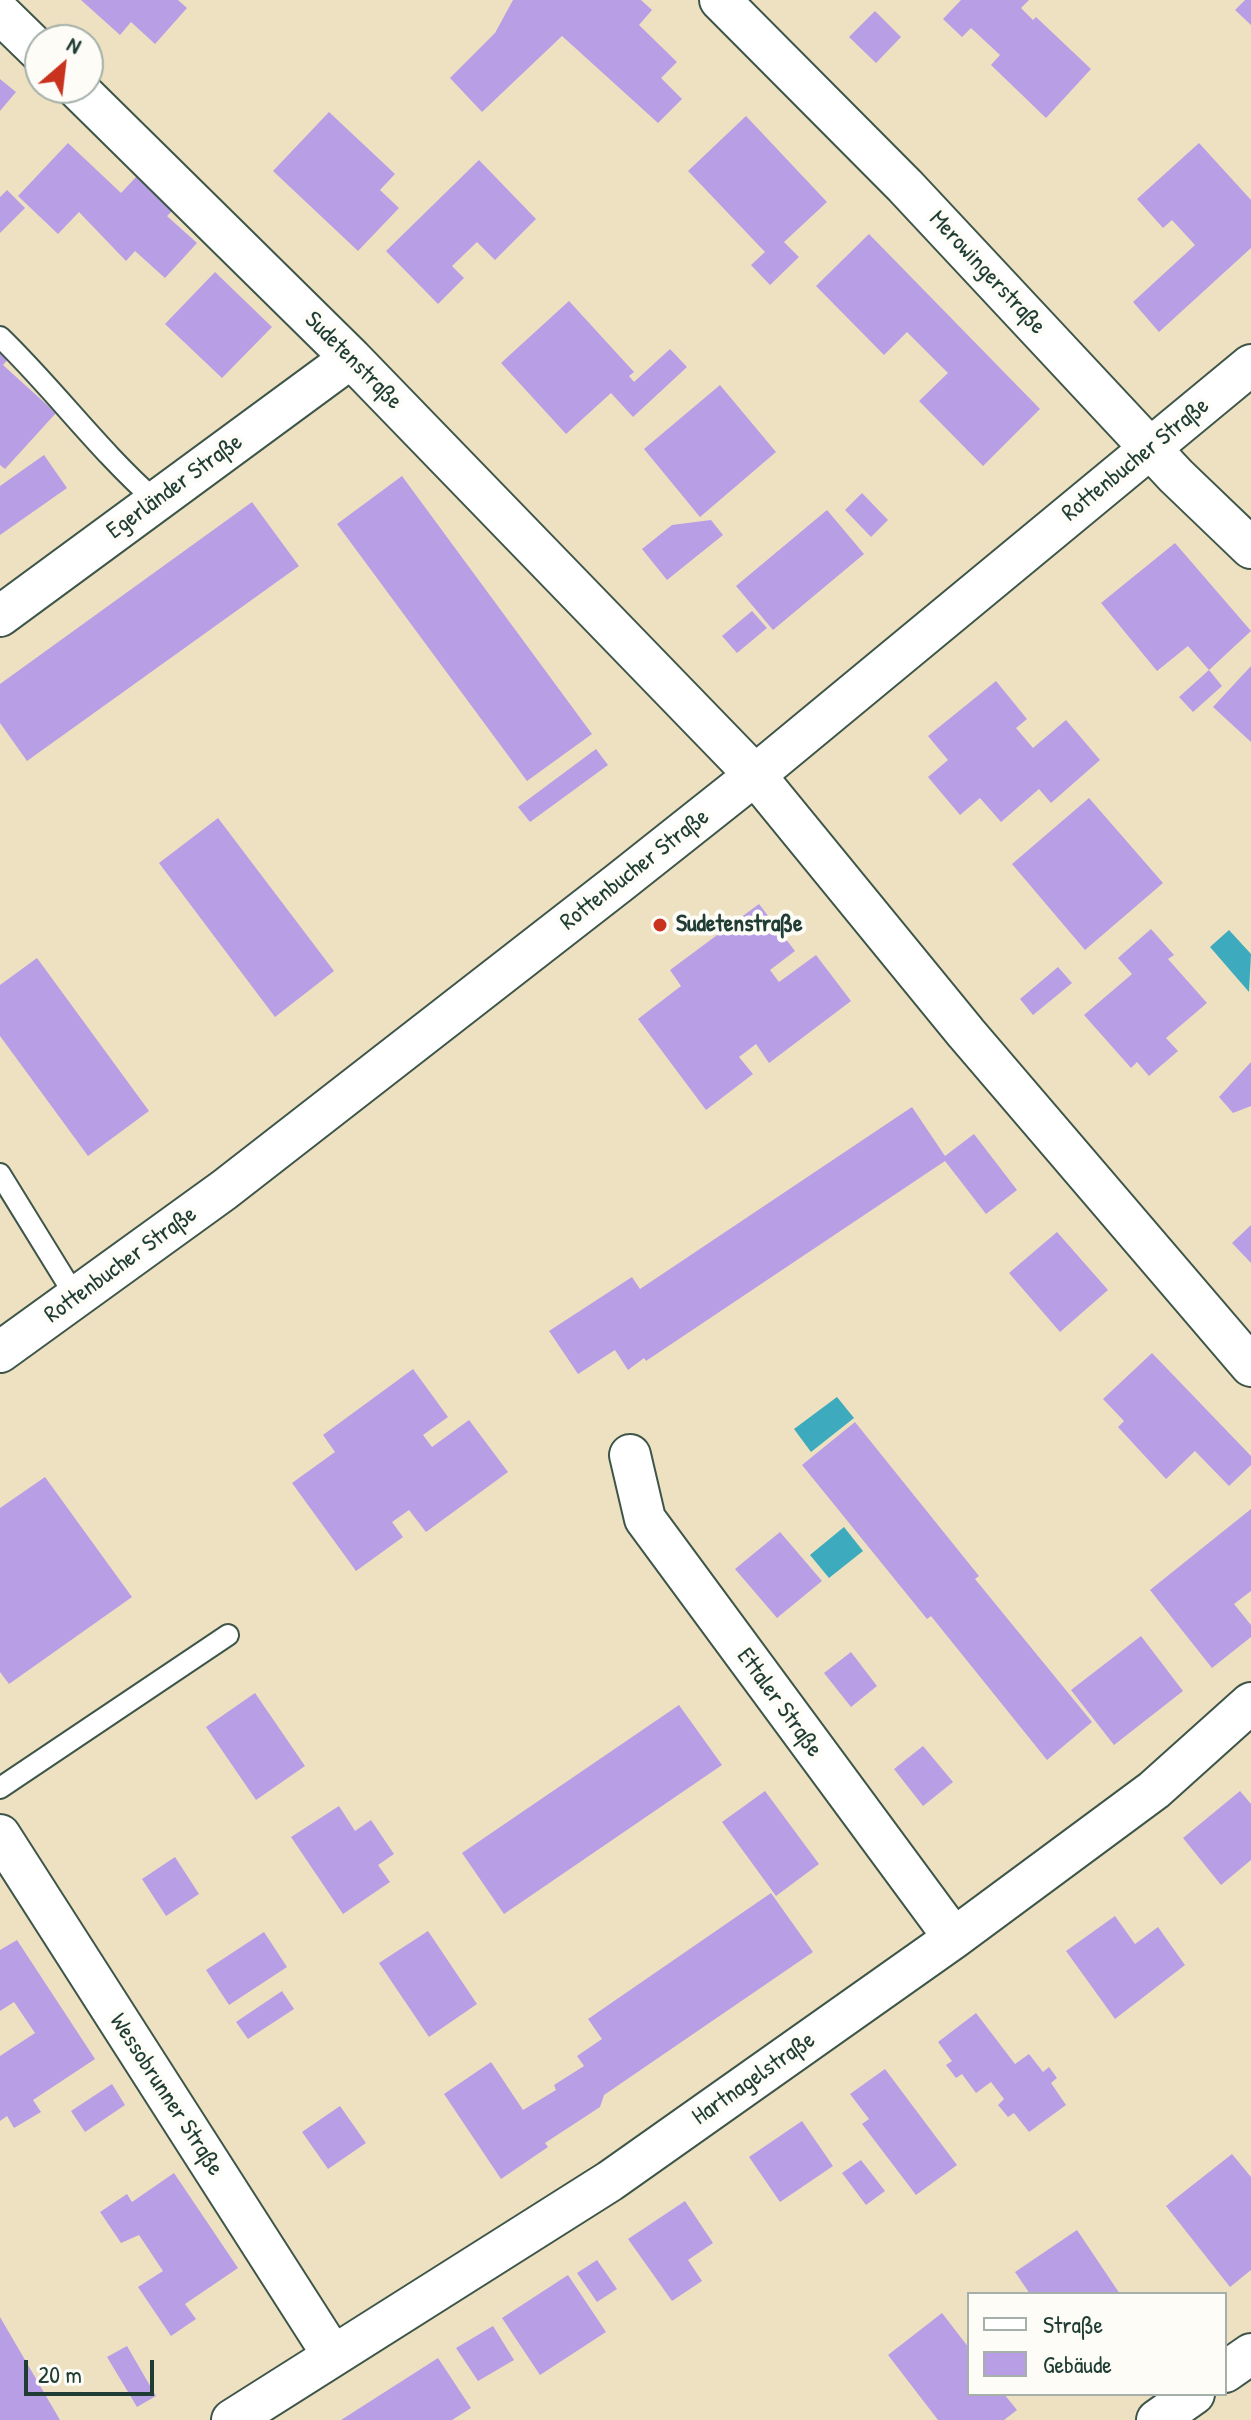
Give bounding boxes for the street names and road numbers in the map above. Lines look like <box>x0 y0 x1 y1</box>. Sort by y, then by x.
street label: Merowingerstraße <box>923 205 1051 341</box>
street label: Sudetenstraße <box>298 306 408 416</box>
street label: Rottenbucher Straße <box>1057 392 1215 528</box>
street label: Egerländer Straße <box>102 428 248 546</box>
street label: Rottenbucher Straße <box>555 803 715 937</box>
street label: Rottenbucher Straße <box>39 1200 203 1330</box>
street label: Ettaler Straße <box>730 1643 828 1763</box>
street label: Wessobrunner Straße <box>103 2009 229 2181</box>
street label: Hartnagelstraße <box>687 2026 821 2132</box>

